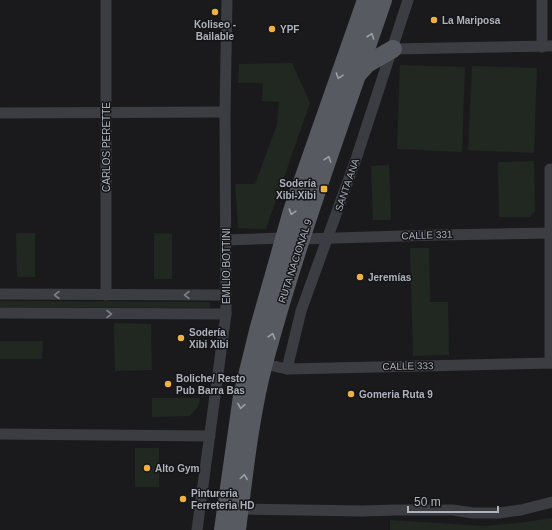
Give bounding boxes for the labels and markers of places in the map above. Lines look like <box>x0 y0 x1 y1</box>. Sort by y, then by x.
marker: Koliseo - Bailable <box>210 7 220 17</box>
marker: La Mariposa <box>429 15 439 25</box>
place label: La Mariposa <box>442 15 501 26</box>
place label: Koliseo - Bailable <box>194 19 236 42</box>
marker: YPF <box>267 24 277 34</box>
place label: YPF <box>280 24 299 35</box>
place label: Sodería Xibi-Xibi <box>276 178 316 201</box>
marker: Sodería Xibi-Xibi <box>319 184 329 194</box>
marker: Jeremías <box>355 272 365 282</box>
place label: Jeremías <box>368 272 412 283</box>
place label: Sodería Xibi Xibi <box>189 327 229 350</box>
marker: Sodería Xibi Xibi <box>176 333 186 343</box>
place label: Boliche/ Resto Pub Barra Bas <box>176 373 245 396</box>
marker: Boliche/ Resto Pub Barra Bas <box>163 379 173 389</box>
marker: Gomeria Ruta 9 <box>346 389 356 399</box>
place label: Gomeria Ruta 9 <box>359 389 433 400</box>
marker: Alto Gym <box>142 463 152 473</box>
place label: Alto Gym <box>155 463 200 474</box>
place label: Pintureria Ferreteria HD <box>191 488 254 511</box>
marker: Pintureria Ferreteria HD <box>178 494 188 504</box>

